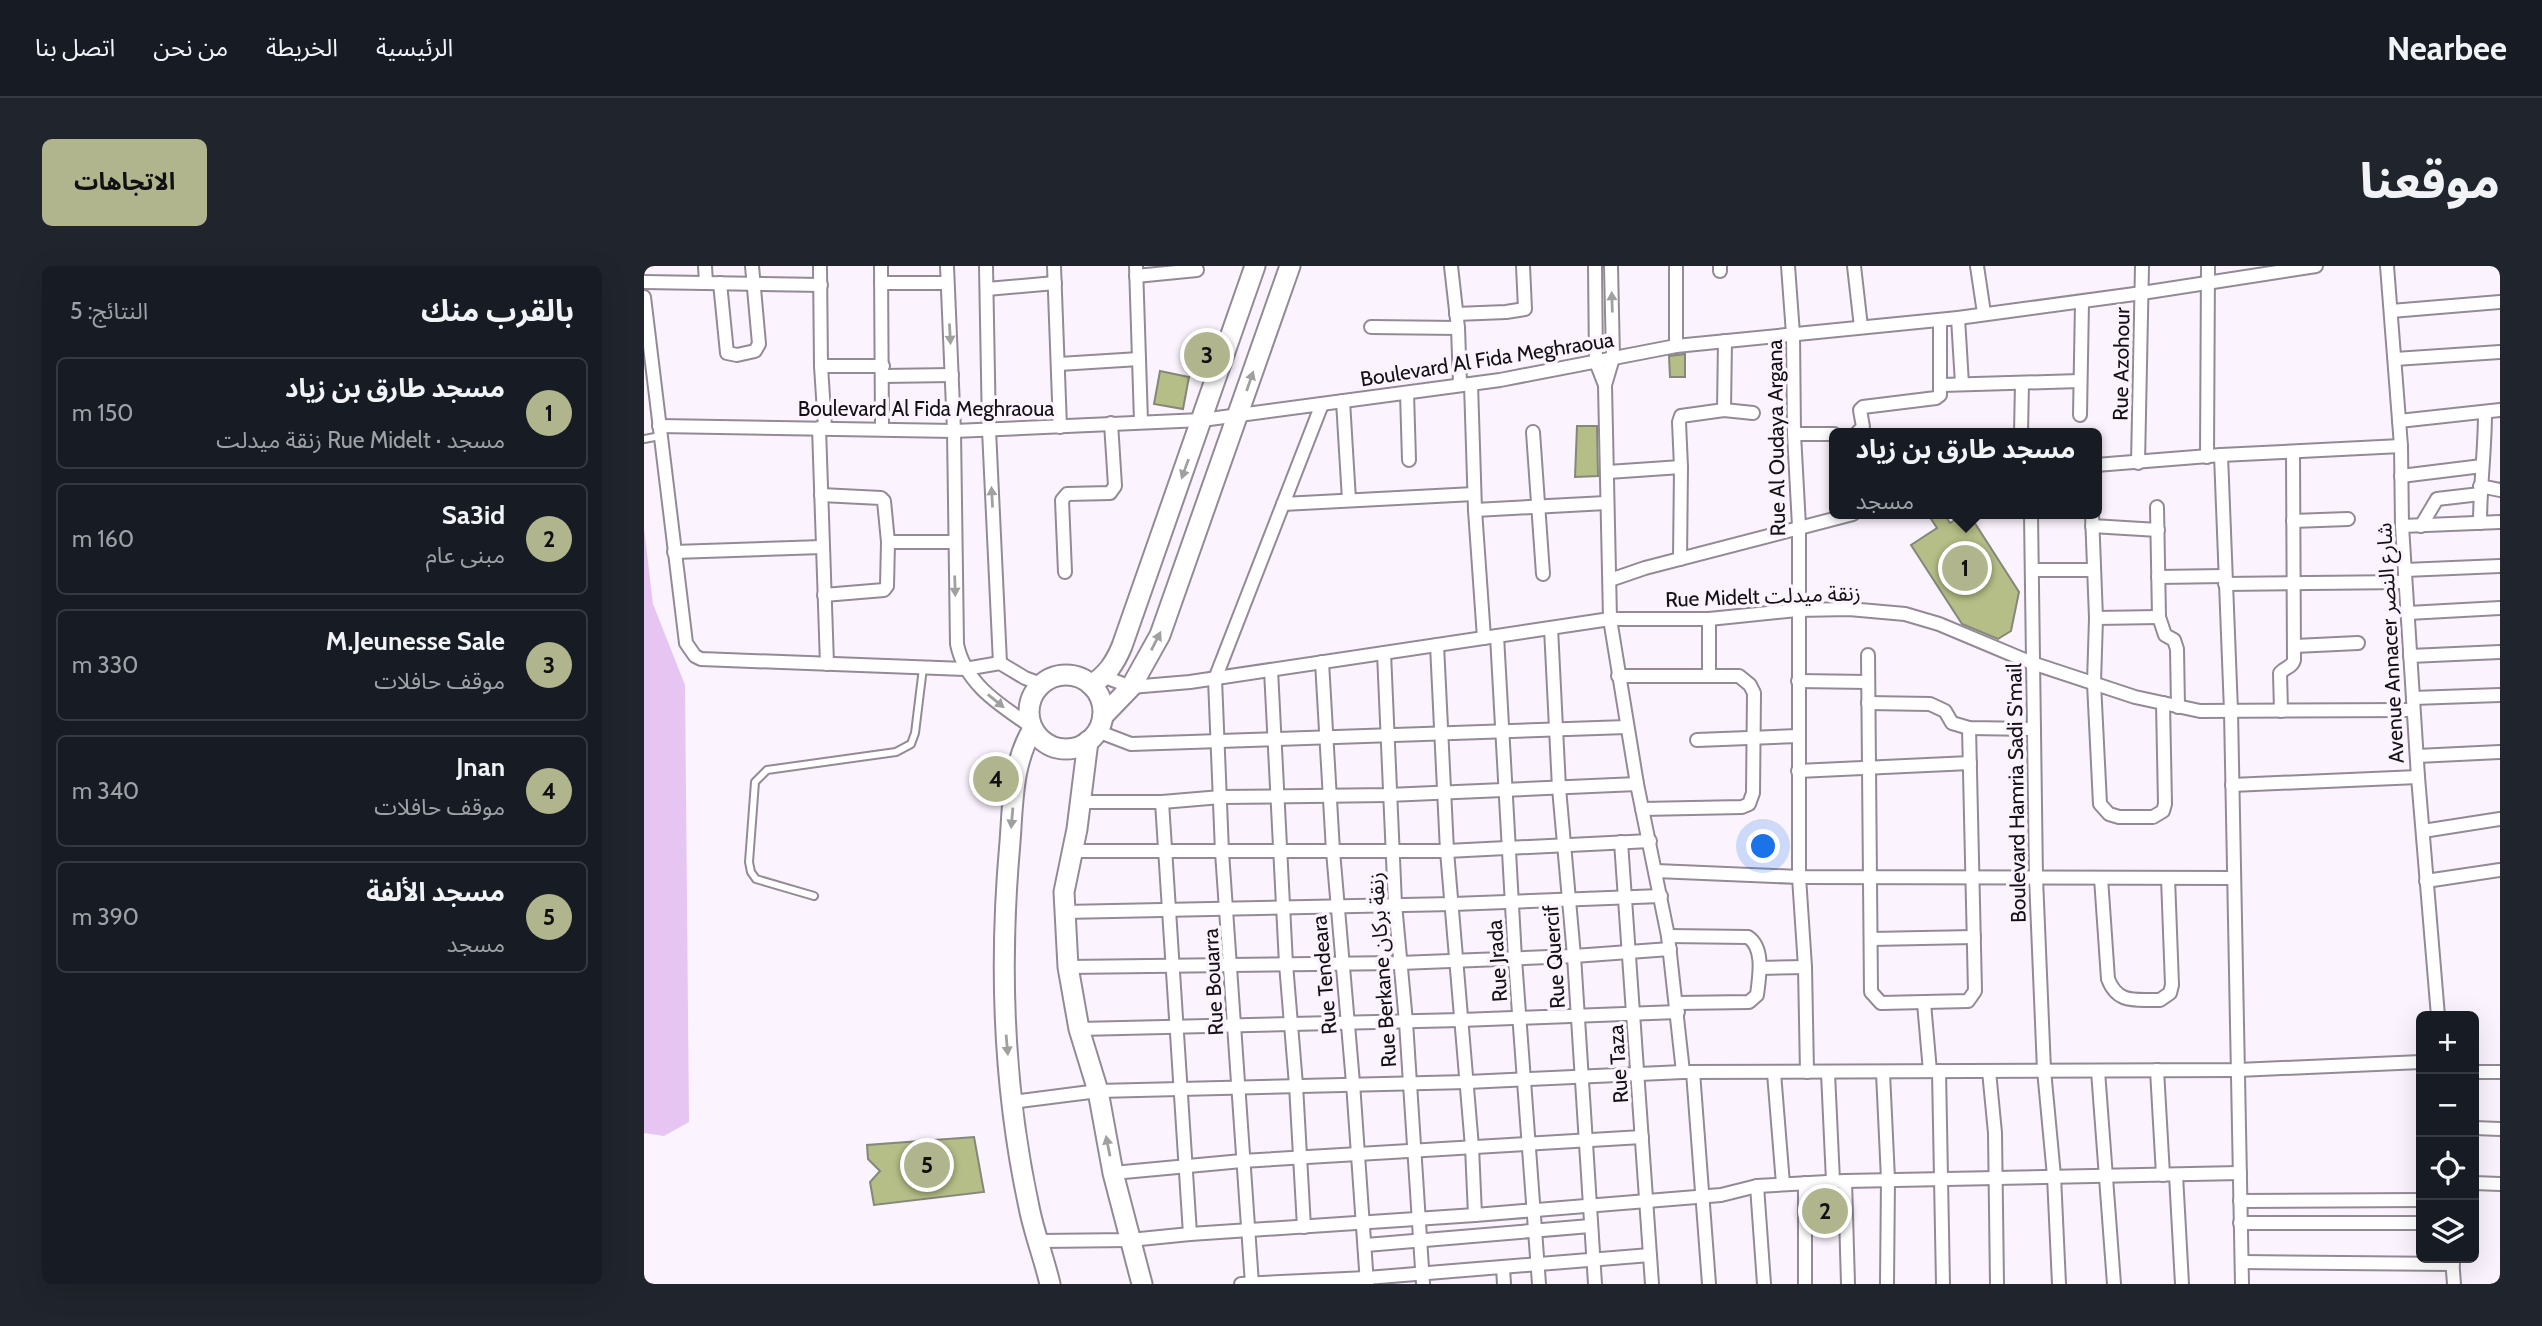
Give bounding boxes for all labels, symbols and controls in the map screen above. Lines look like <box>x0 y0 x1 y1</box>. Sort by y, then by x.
text: Nearbee <box>2387 28 2507 68</box>
text: اتصل بنا <box>35 33 115 62</box>
text: من نحن <box>153 33 228 62</box>
text: الخريطة <box>266 33 338 62</box>
text: الرئيسية <box>376 33 453 62</box>
button: الاتجاهات <box>42 139 207 226</box>
text: موقعنا <box>2360 151 2500 210</box>
one-way arrow <box>1606 290 1617 312</box>
text: بالقرب منك <box>421 292 574 329</box>
text: النتائج: 5 <box>70 297 148 325</box>
street label: Rue Azohour <box>2108 307 2134 421</box>
one-way arrow <box>944 323 955 345</box>
street label: Boulevard Al Fida Meghraoua <box>1358 327 1616 391</box>
pin: 3 <box>1184 329 1230 381</box>
street label: Rue Al Oudaya Argana <box>1762 339 1790 537</box>
one-way arrow <box>1245 370 1256 391</box>
text: مسجد طارق بن زياد <box>285 372 505 404</box>
street label: Boulevard Al Fida Meghraoua <box>798 396 1054 421</box>
text: 150 m <box>72 399 133 427</box>
text: 1 <box>545 399 553 427</box>
text: مسجد · Rue Midelt زنقة ميدلت <box>216 426 505 454</box>
popup <box>1829 428 2102 519</box>
text: مسجد طارق بن زياد <box>1855 433 2076 465</box>
one-way arrow <box>1179 459 1190 480</box>
one-way arrow <box>987 485 998 507</box>
text: مسجد <box>1855 487 1914 515</box>
text: Sa3id <box>442 499 505 531</box>
street label: Avenue Annacer شارع النصر <box>2371 522 2412 764</box>
text: 160 m <box>72 525 134 553</box>
text: 2 <box>543 525 555 553</box>
text: مبنى عام <box>426 541 505 569</box>
pin: 1 <box>1942 542 1988 594</box>
one-way arrow <box>950 575 961 597</box>
street label: Rue Midelt زنقة ميدلت <box>1665 580 1861 612</box>
text: M.Jeunesse Sale <box>326 625 505 657</box>
one-way arrow <box>1150 631 1162 651</box>
text: 330 m <box>72 651 138 679</box>
text: 3 <box>543 651 555 679</box>
street label: Boulevard Hamria Sadi S'mail <box>2001 663 2031 923</box>
text: موقف حافلات <box>374 667 505 695</box>
one-way arrow <box>986 694 1004 709</box>
text: Jnan <box>456 751 505 783</box>
pin: 4 <box>973 753 1019 805</box>
text: 340 m <box>72 777 139 805</box>
text: 4 <box>542 777 556 805</box>
text: موقف حافلات <box>374 793 505 821</box>
one-way arrow <box>1006 807 1017 829</box>
your location <box>1746 829 1780 863</box>
street label: Rue Berkane زنقة بركان <box>1363 871 1401 1069</box>
text: مسجد الألفة <box>366 876 505 908</box>
text: 390 m <box>72 903 139 931</box>
text: 5 <box>543 903 555 931</box>
street label: Rue Quercif <box>1538 904 1570 1010</box>
street label: Rue Tendeara <box>1306 914 1342 1036</box>
street label: Rue Jrada <box>1482 919 1512 1003</box>
street label: Rue Bouarra <box>1198 928 1228 1036</box>
text: مسجد <box>446 930 505 958</box>
map controls <box>2416 1011 2479 1263</box>
button: + <box>2416 1011 2479 1074</box>
street label: Rue Taza <box>1603 1024 1633 1104</box>
one-way arrow <box>1002 1034 1013 1056</box>
button: − <box>2416 1074 2479 1137</box>
one-way arrow <box>1103 1135 1114 1157</box>
button: locate <box>2416 1137 2479 1200</box>
pin: 5 <box>904 1139 950 1191</box>
pin: 2 <box>1802 1185 1848 1237</box>
button: layers <box>2416 1200 2479 1263</box>

